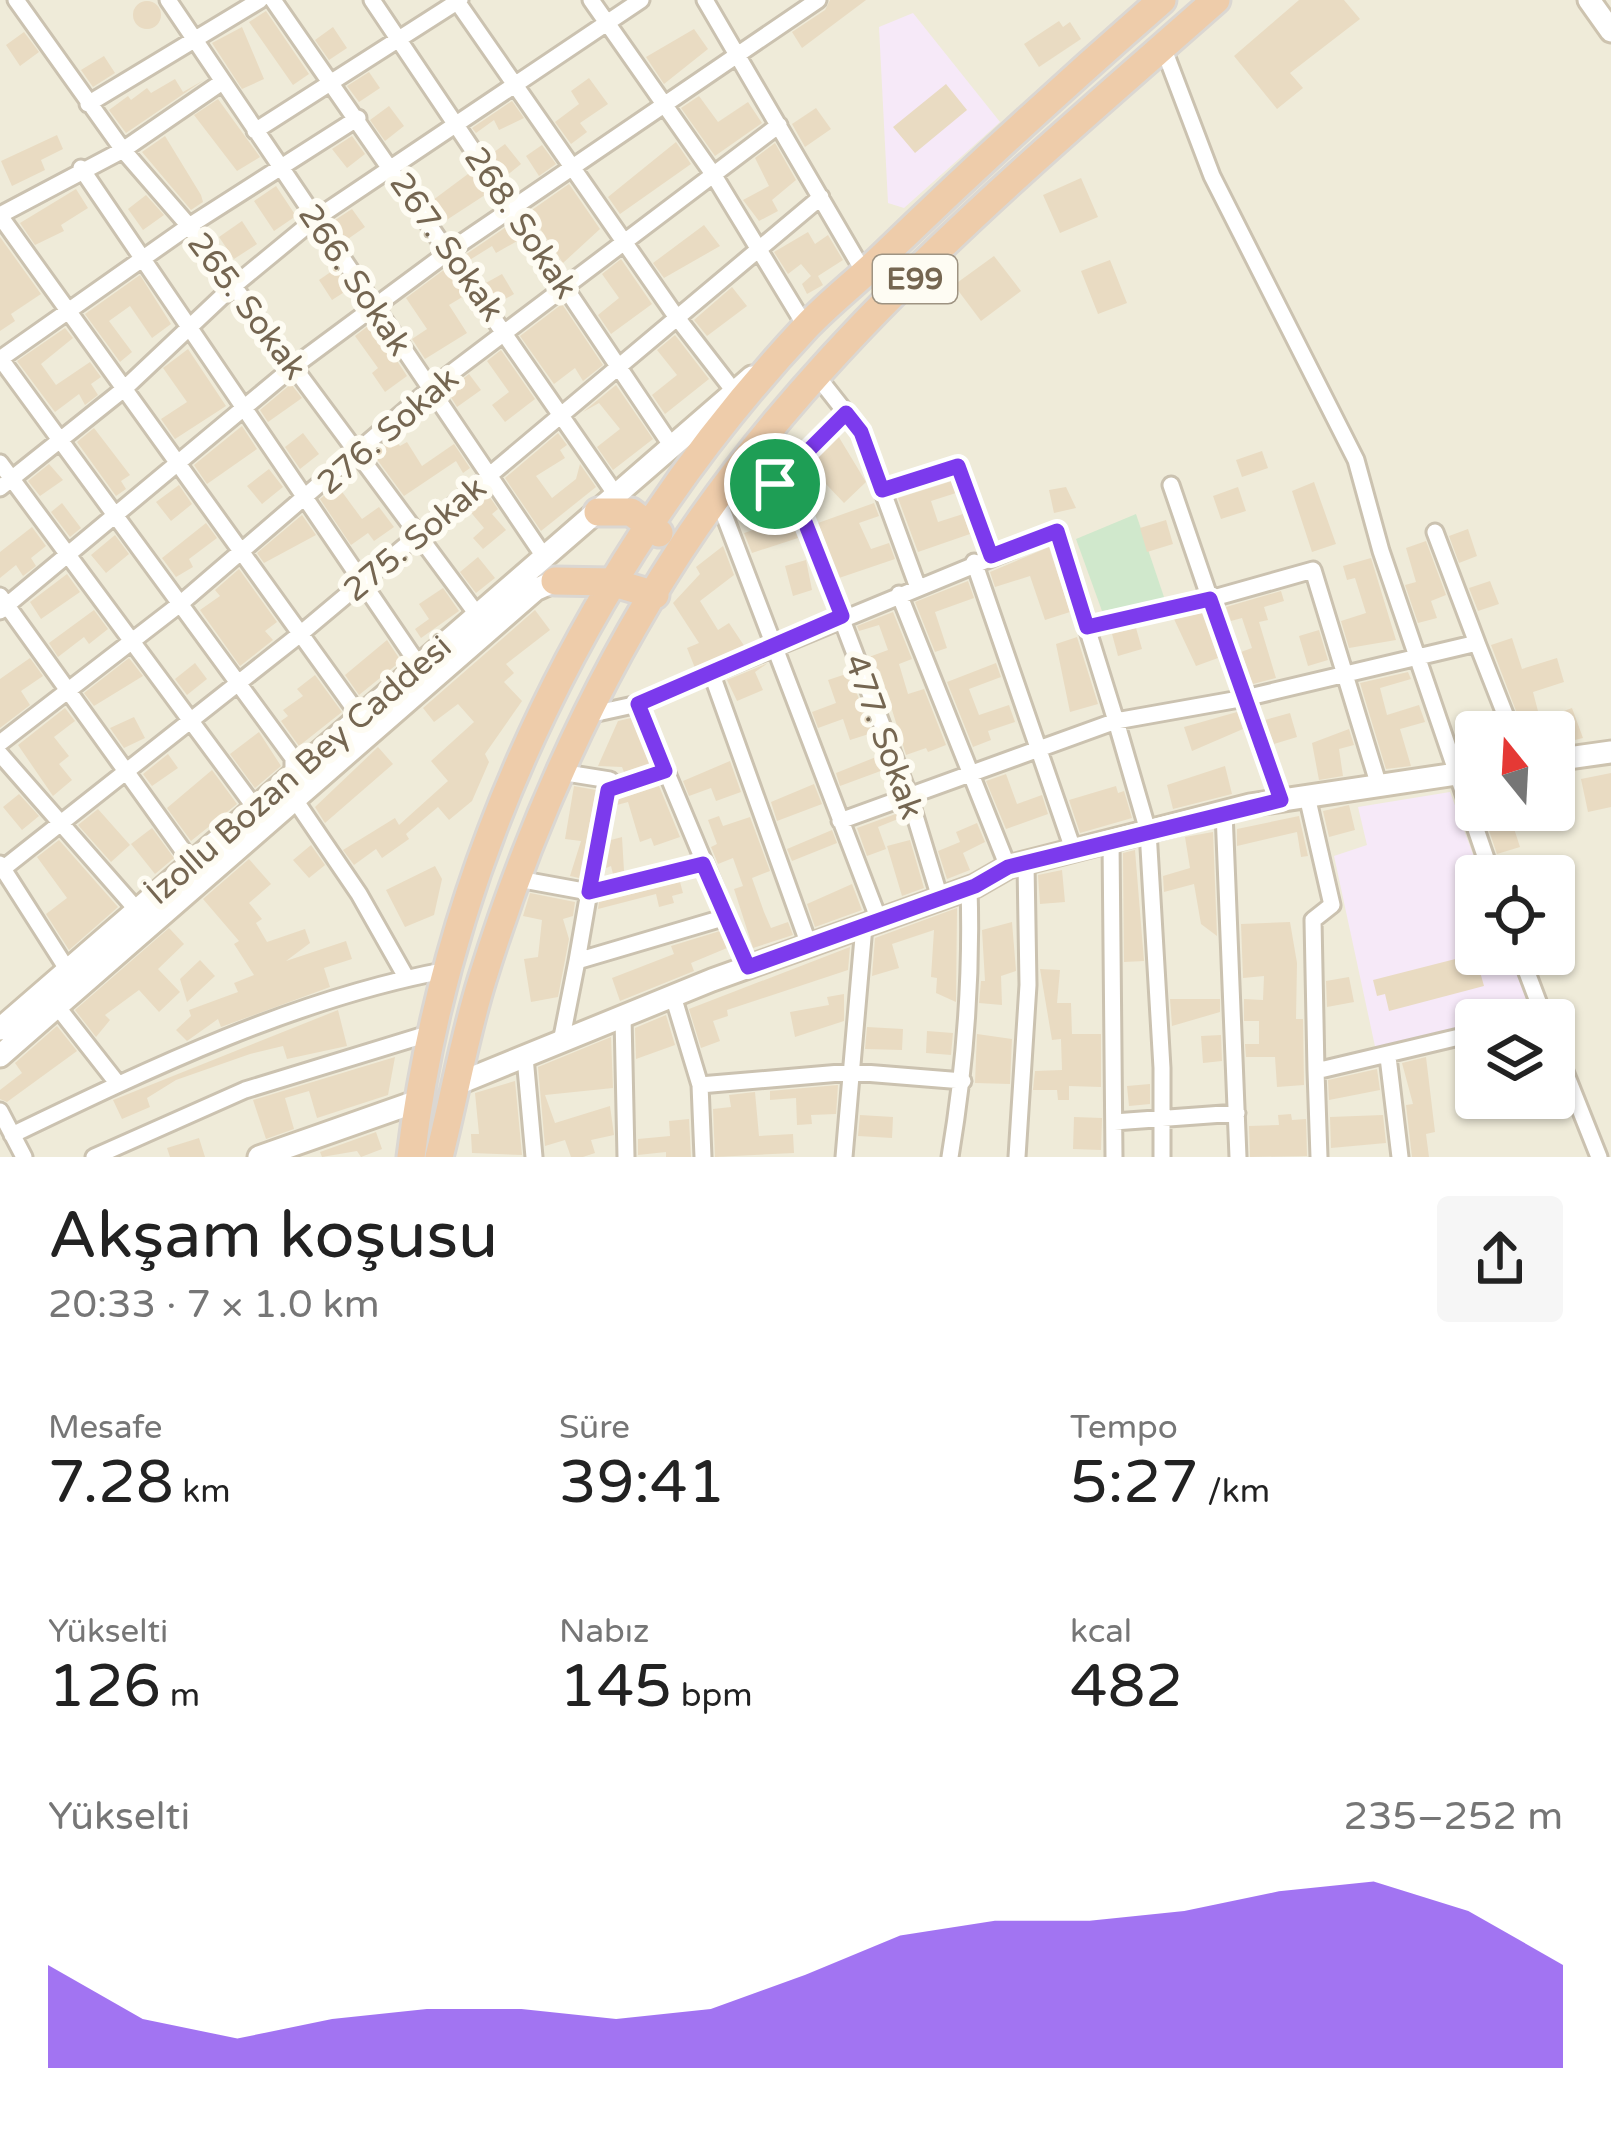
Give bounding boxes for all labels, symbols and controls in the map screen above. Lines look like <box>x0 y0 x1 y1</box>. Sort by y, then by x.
street label: 268. Sokak <box>456 140 586 306</box>
street label: 267. Sokak <box>381 165 512 329</box>
street label: 266. Sokak <box>290 197 420 363</box>
street label: 265. Sokak <box>179 225 315 387</box>
road number: E99 <box>873 255 957 303</box>
street label: 276. Sokak <box>310 359 466 503</box>
pin <box>724 433 826 535</box>
icon: arrive <box>742 451 808 517</box>
street label: 275. Sokak <box>336 468 494 610</box>
street label: İzollu Bozan Bey Caddesi <box>139 627 459 913</box>
street label: 477. Sokak <box>836 649 931 824</box>
north arrow <box>1455 711 1575 831</box>
map controls <box>1455 711 1575 1119</box>
button: locate <box>1455 855 1575 975</box>
button: layers <box>1455 999 1575 1119</box>
text: Akşam koşusu <box>48 1196 498 1276</box>
button: share <box>1437 1196 1563 1322</box>
text: 20:33 · 7 × 1.0 km <box>48 1281 380 1328</box>
text: Mesafe <box>48 1408 162 1447</box>
text: Süre <box>559 1408 630 1447</box>
text: Tempo <box>1070 1408 1178 1447</box>
text: 7.28 <box>48 1447 174 1519</box>
text: 39:41 <box>559 1447 725 1519</box>
text: 5:27 <box>1070 1447 1199 1519</box>
text: km <box>174 1472 231 1511</box>
text: /km <box>1199 1472 1270 1511</box>
text: Yükselti <box>48 1612 168 1651</box>
text: Nabız <box>559 1612 650 1651</box>
text: kcal <box>1070 1612 1132 1651</box>
text: 126 <box>48 1651 161 1723</box>
text: 145 <box>559 1651 672 1723</box>
text: 482 <box>1070 1651 1183 1723</box>
text: m <box>161 1676 200 1715</box>
text: bpm <box>672 1676 753 1715</box>
text: Yükselti <box>48 1793 190 1840</box>
text: 235–252 m <box>1343 1793 1563 1840</box>

